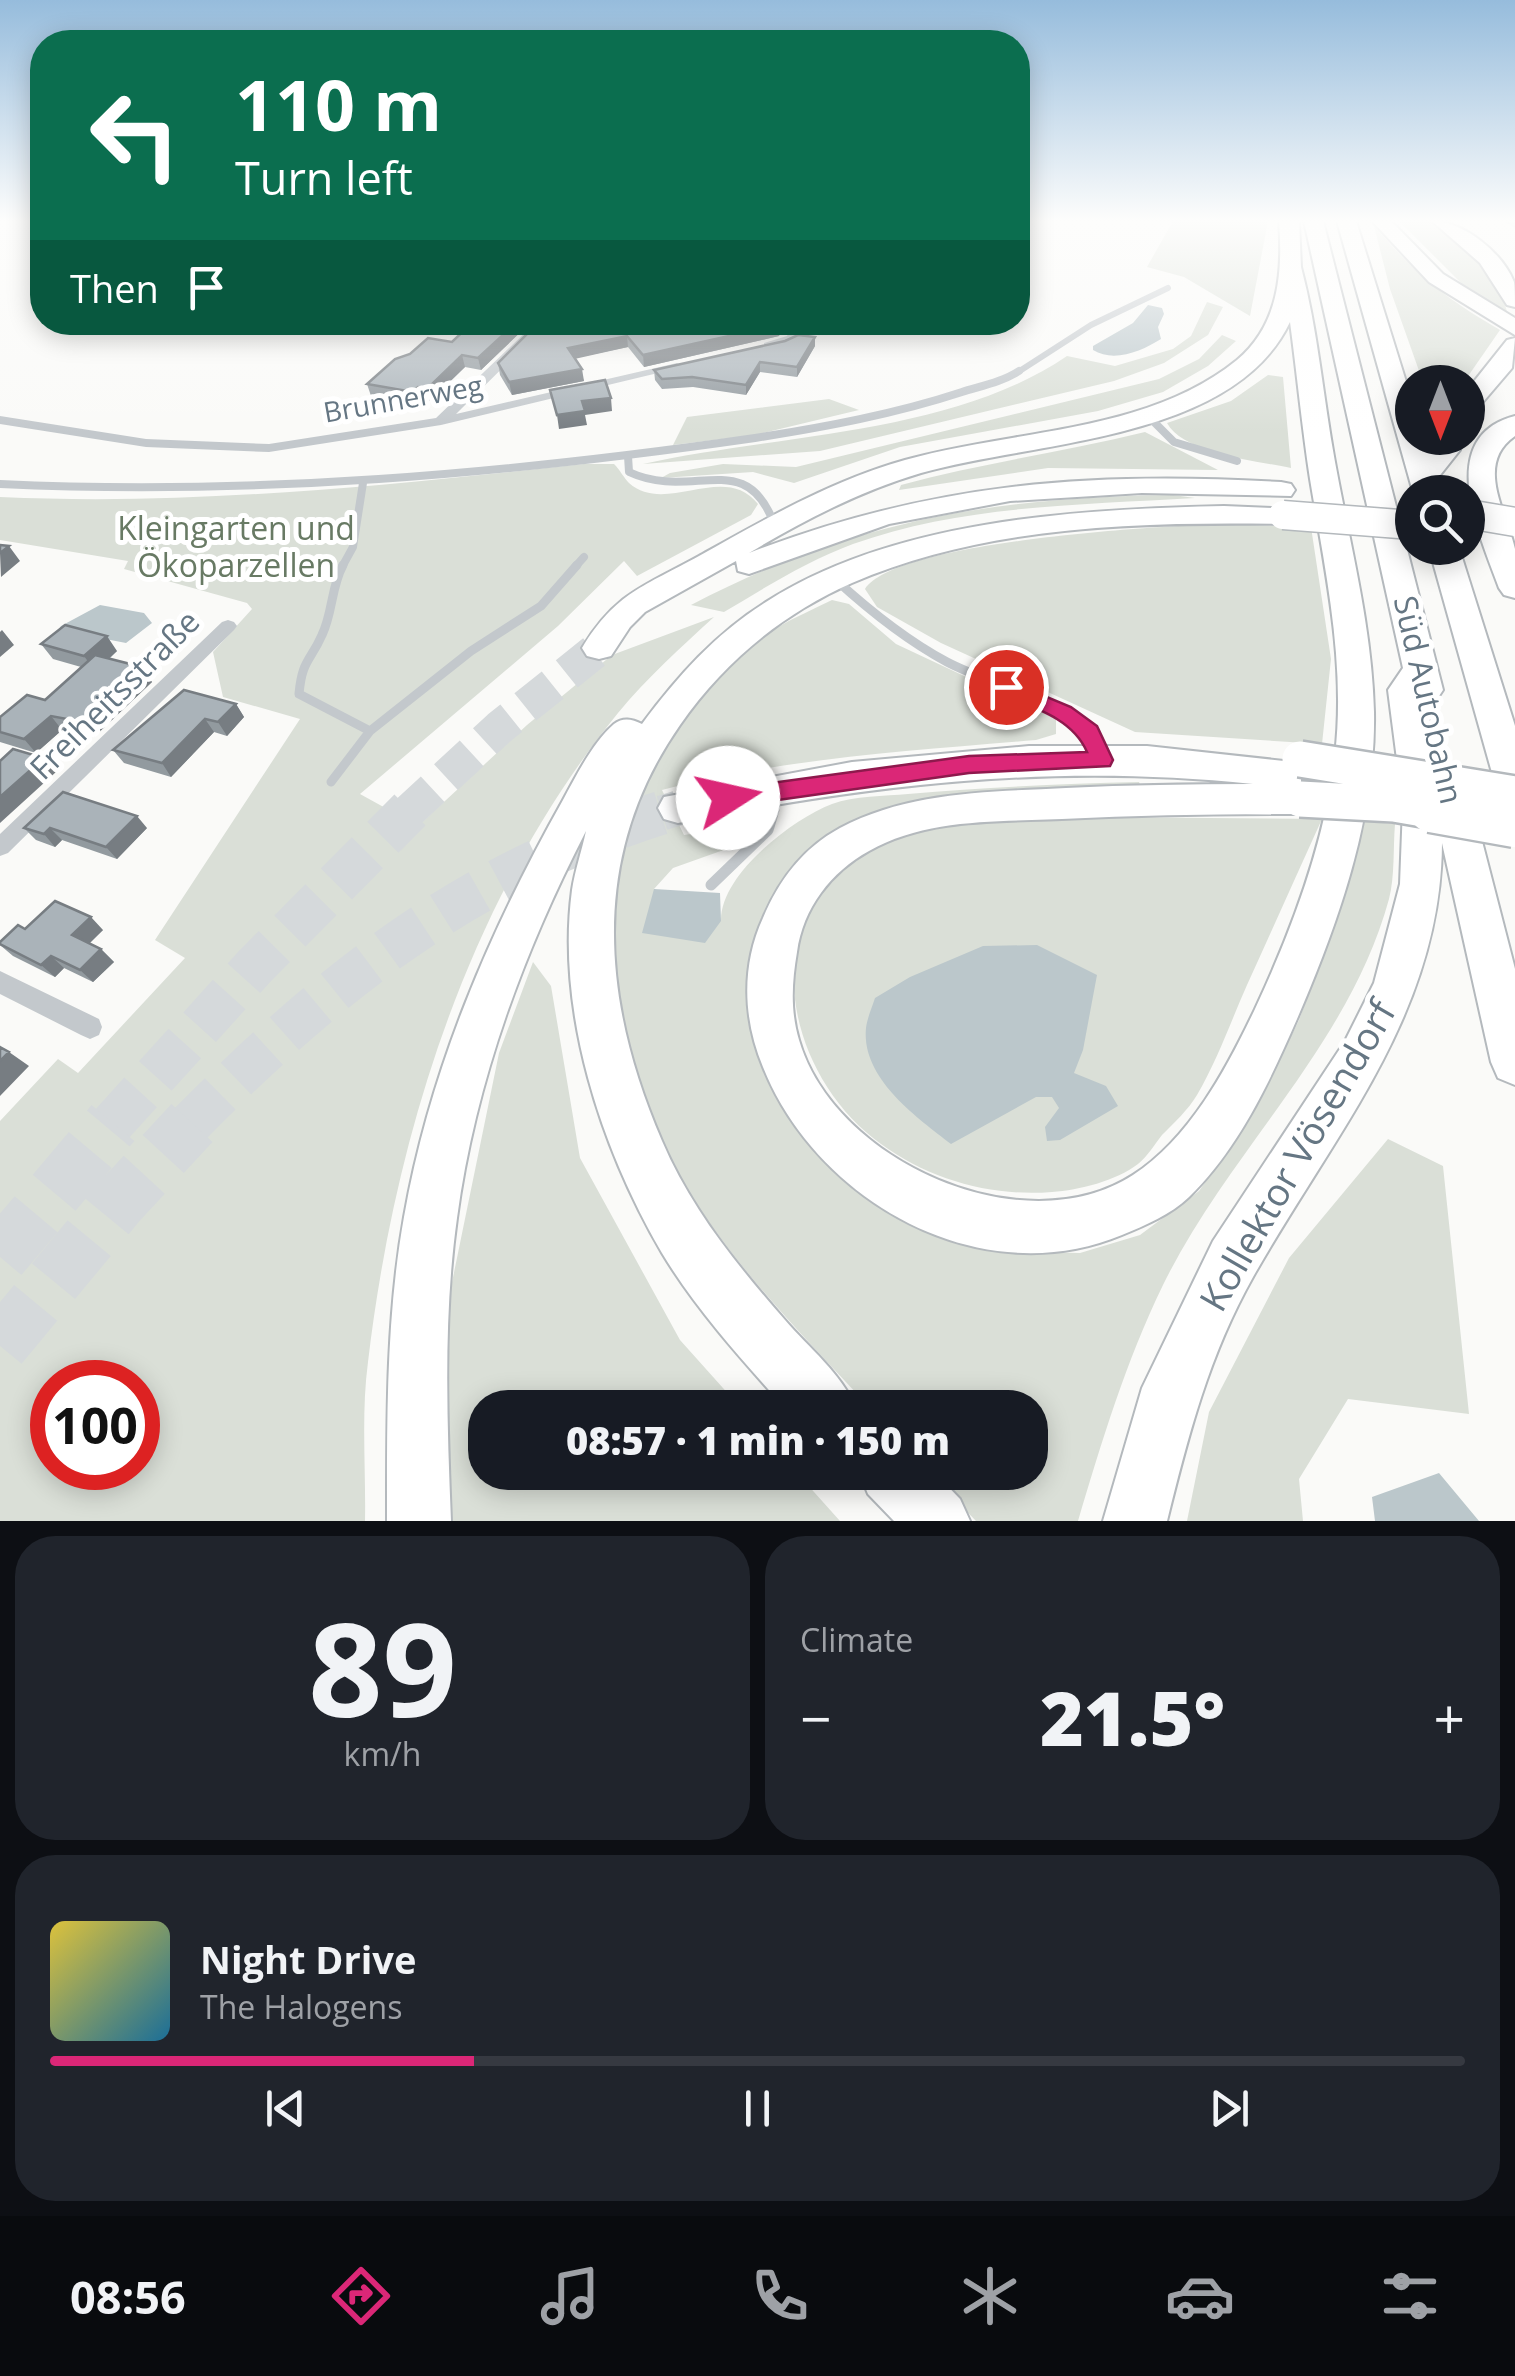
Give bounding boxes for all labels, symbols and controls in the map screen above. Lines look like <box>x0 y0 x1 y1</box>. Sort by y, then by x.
text: 110 m <box>235 56 442 152</box>
icon: left <box>70 70 200 200</box>
text: Turn left <box>235 147 413 208</box>
icon: arrive <box>179 260 234 315</box>
text: Then <box>70 262 159 314</box>
street label: Brunnerweg <box>320 365 485 431</box>
north arrow <box>1395 365 1485 455</box>
map controls <box>1395 365 1485 565</box>
button: search <box>1395 475 1485 565</box>
park label: Kleingarten und Ökoparzellen <box>117 506 355 586</box>
street label: Süd Autobahn <box>1385 591 1474 808</box>
street label: Freiheitsstraße <box>20 600 208 788</box>
pin <box>964 645 1049 730</box>
icon: arrive <box>979 660 1034 715</box>
position arrow <box>676 746 780 850</box>
street label: Kollektor Vösendorf <box>1186 988 1408 1320</box>
speed limit sign: 100 <box>30 1360 160 1490</box>
text: 08:57 · 1 min · 150 m <box>566 1414 950 1466</box>
text: 89 <box>308 1578 457 1755</box>
text: Climate <box>800 1618 913 1661</box>
text: 21.5° <box>1040 1666 1225 1768</box>
text: − <box>800 1680 831 1755</box>
text: + <box>1434 1680 1465 1755</box>
text: km/h <box>344 1732 421 1775</box>
text: Night Drive <box>200 1933 416 1985</box>
text: The Halogens <box>200 1985 402 2028</box>
icon: previous <box>258 2081 313 2136</box>
icon: pause <box>730 2081 785 2136</box>
icon: next <box>1202 2081 1257 2136</box>
icon: directions <box>326 2261 396 2331</box>
icon: music <box>535 2261 605 2331</box>
icon: phone <box>745 2261 815 2331</box>
icon: climate <box>955 2261 1025 2331</box>
icon: car <box>1165 2261 1235 2331</box>
icon: filters <box>1375 2261 1445 2331</box>
text: 08:56 <box>70 2266 186 2327</box>

